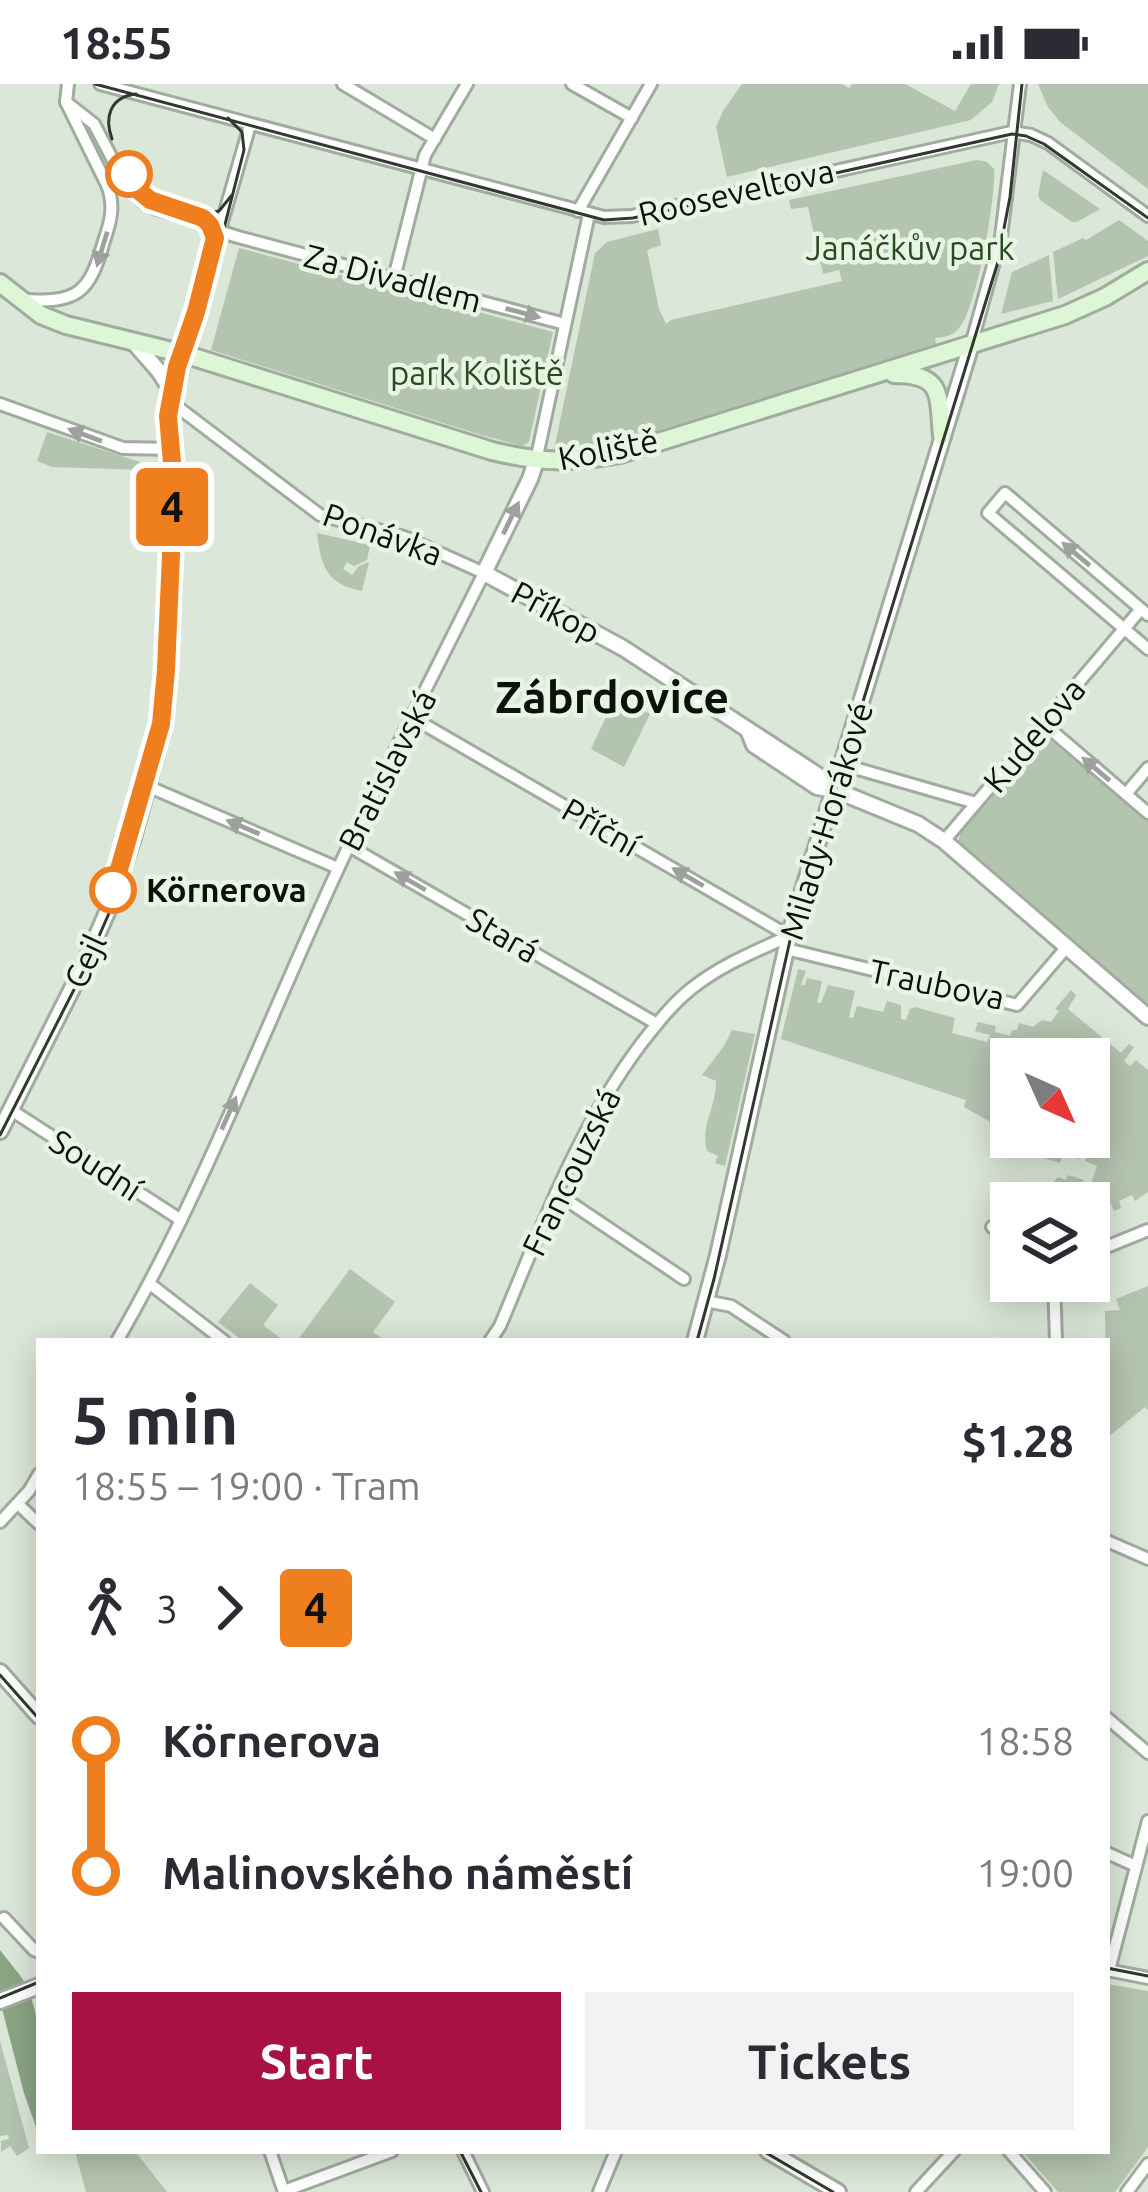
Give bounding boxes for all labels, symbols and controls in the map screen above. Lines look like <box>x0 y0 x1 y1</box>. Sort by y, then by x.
text: 18:55 <box>60 17 173 68</box>
street label: Rooseveltova <box>634 151 837 232</box>
unlabelled marker <box>107 152 151 196</box>
park label: Janáčkův park <box>806 229 1015 266</box>
one-way arrow <box>92 231 110 268</box>
street label: Za Divadlem <box>300 236 486 319</box>
one-way arrow <box>505 304 542 323</box>
park label: park Koliště <box>390 354 564 391</box>
street label: Koliště <box>555 421 661 476</box>
one-way arrow <box>67 425 103 443</box>
line badge: 4 <box>133 468 211 546</box>
text: 4 <box>160 483 184 530</box>
street label: Ponávka <box>319 495 448 572</box>
one-way arrow <box>501 500 521 535</box>
one-way arrow <box>1061 541 1091 568</box>
street label: Příkop <box>506 573 607 650</box>
street label: Kudelova <box>975 670 1092 799</box>
district label: Zábrdovice <box>495 671 729 722</box>
street label: Bratislavská <box>330 683 443 856</box>
street label: Milady Horákové <box>772 698 879 944</box>
one-way arrow <box>1081 756 1111 782</box>
street label: Příční <box>556 790 647 864</box>
one-way arrow <box>224 817 260 836</box>
marker: Körnerova <box>91 868 135 912</box>
one-way arrow <box>671 868 704 889</box>
place label: Körnerova <box>146 871 307 908</box>
one-way arrow <box>393 872 427 893</box>
street label: Stará <box>461 899 546 970</box>
street label: Cejl <box>56 928 113 994</box>
street label: Traubova <box>866 951 1008 1016</box>
north arrow <box>990 1038 1110 1158</box>
map controls <box>990 1038 1110 1302</box>
street label: Francouzská <box>514 1082 627 1261</box>
one-way arrow <box>219 1095 239 1130</box>
street label: Soudní <box>44 1121 150 1208</box>
button: layers <box>990 1182 1110 1302</box>
text: 5 min <box>72 1382 239 1456</box>
text: $1.28 <box>961 1415 1074 1466</box>
text: 18:55 – 19:00 · Tram <box>72 1464 421 1507</box>
icon: walk <box>72 1575 138 1641</box>
icon: forward <box>196 1575 262 1641</box>
text: 4 <box>304 1584 328 1631</box>
text: 3 <box>156 1587 178 1630</box>
text: Körnerova <box>162 1715 381 1766</box>
text: 18:58 <box>976 1719 1074 1762</box>
text: Malinovského náměstí <box>162 1847 633 1898</box>
text: 19:00 <box>976 1851 1074 1894</box>
button: Start <box>72 1992 561 2130</box>
button: Tickets <box>585 1992 1074 2130</box>

